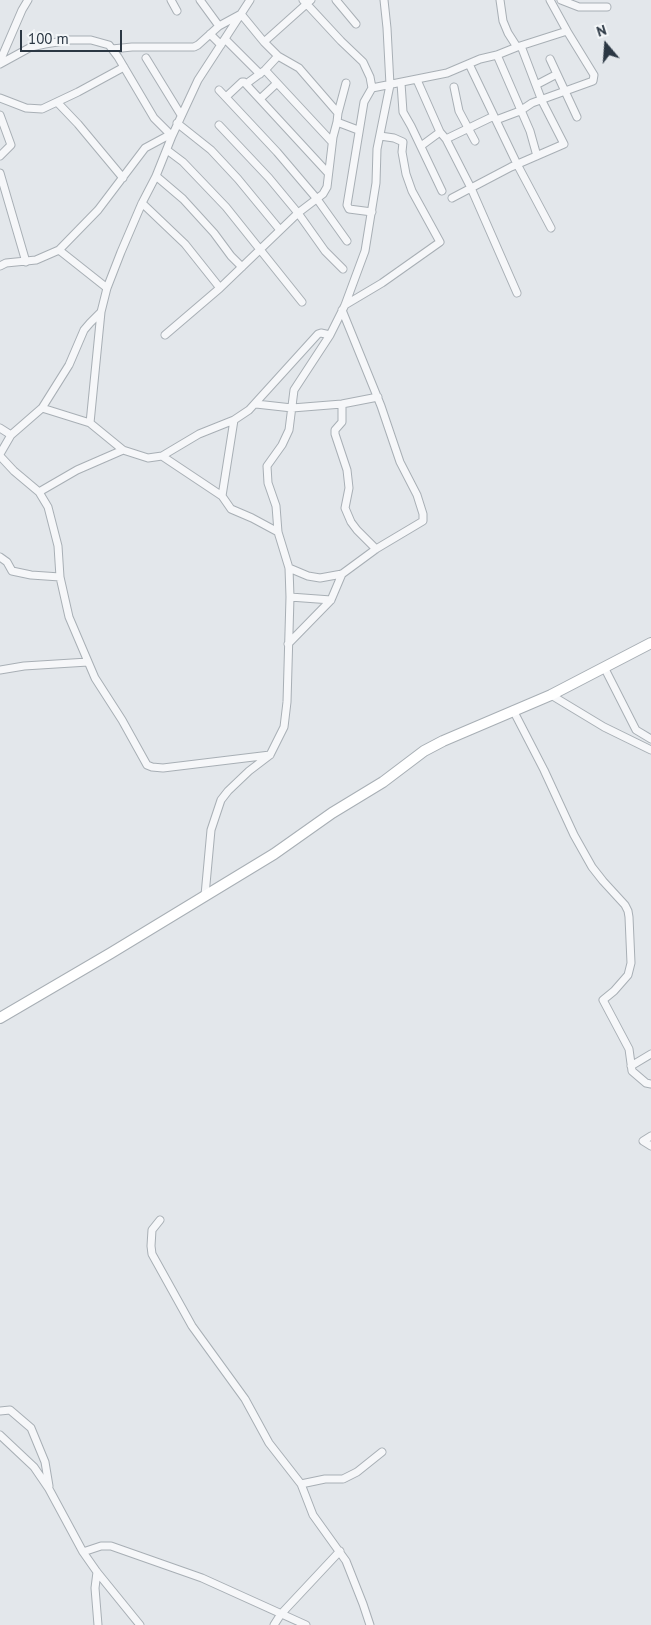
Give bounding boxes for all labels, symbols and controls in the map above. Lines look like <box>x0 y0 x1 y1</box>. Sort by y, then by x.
scale bar <box>22 20 125 52</box>
north arrow <box>581 20 631 70</box>
text: N <box>594 21 609 41</box>
text: 100 m <box>28 29 69 48</box>

